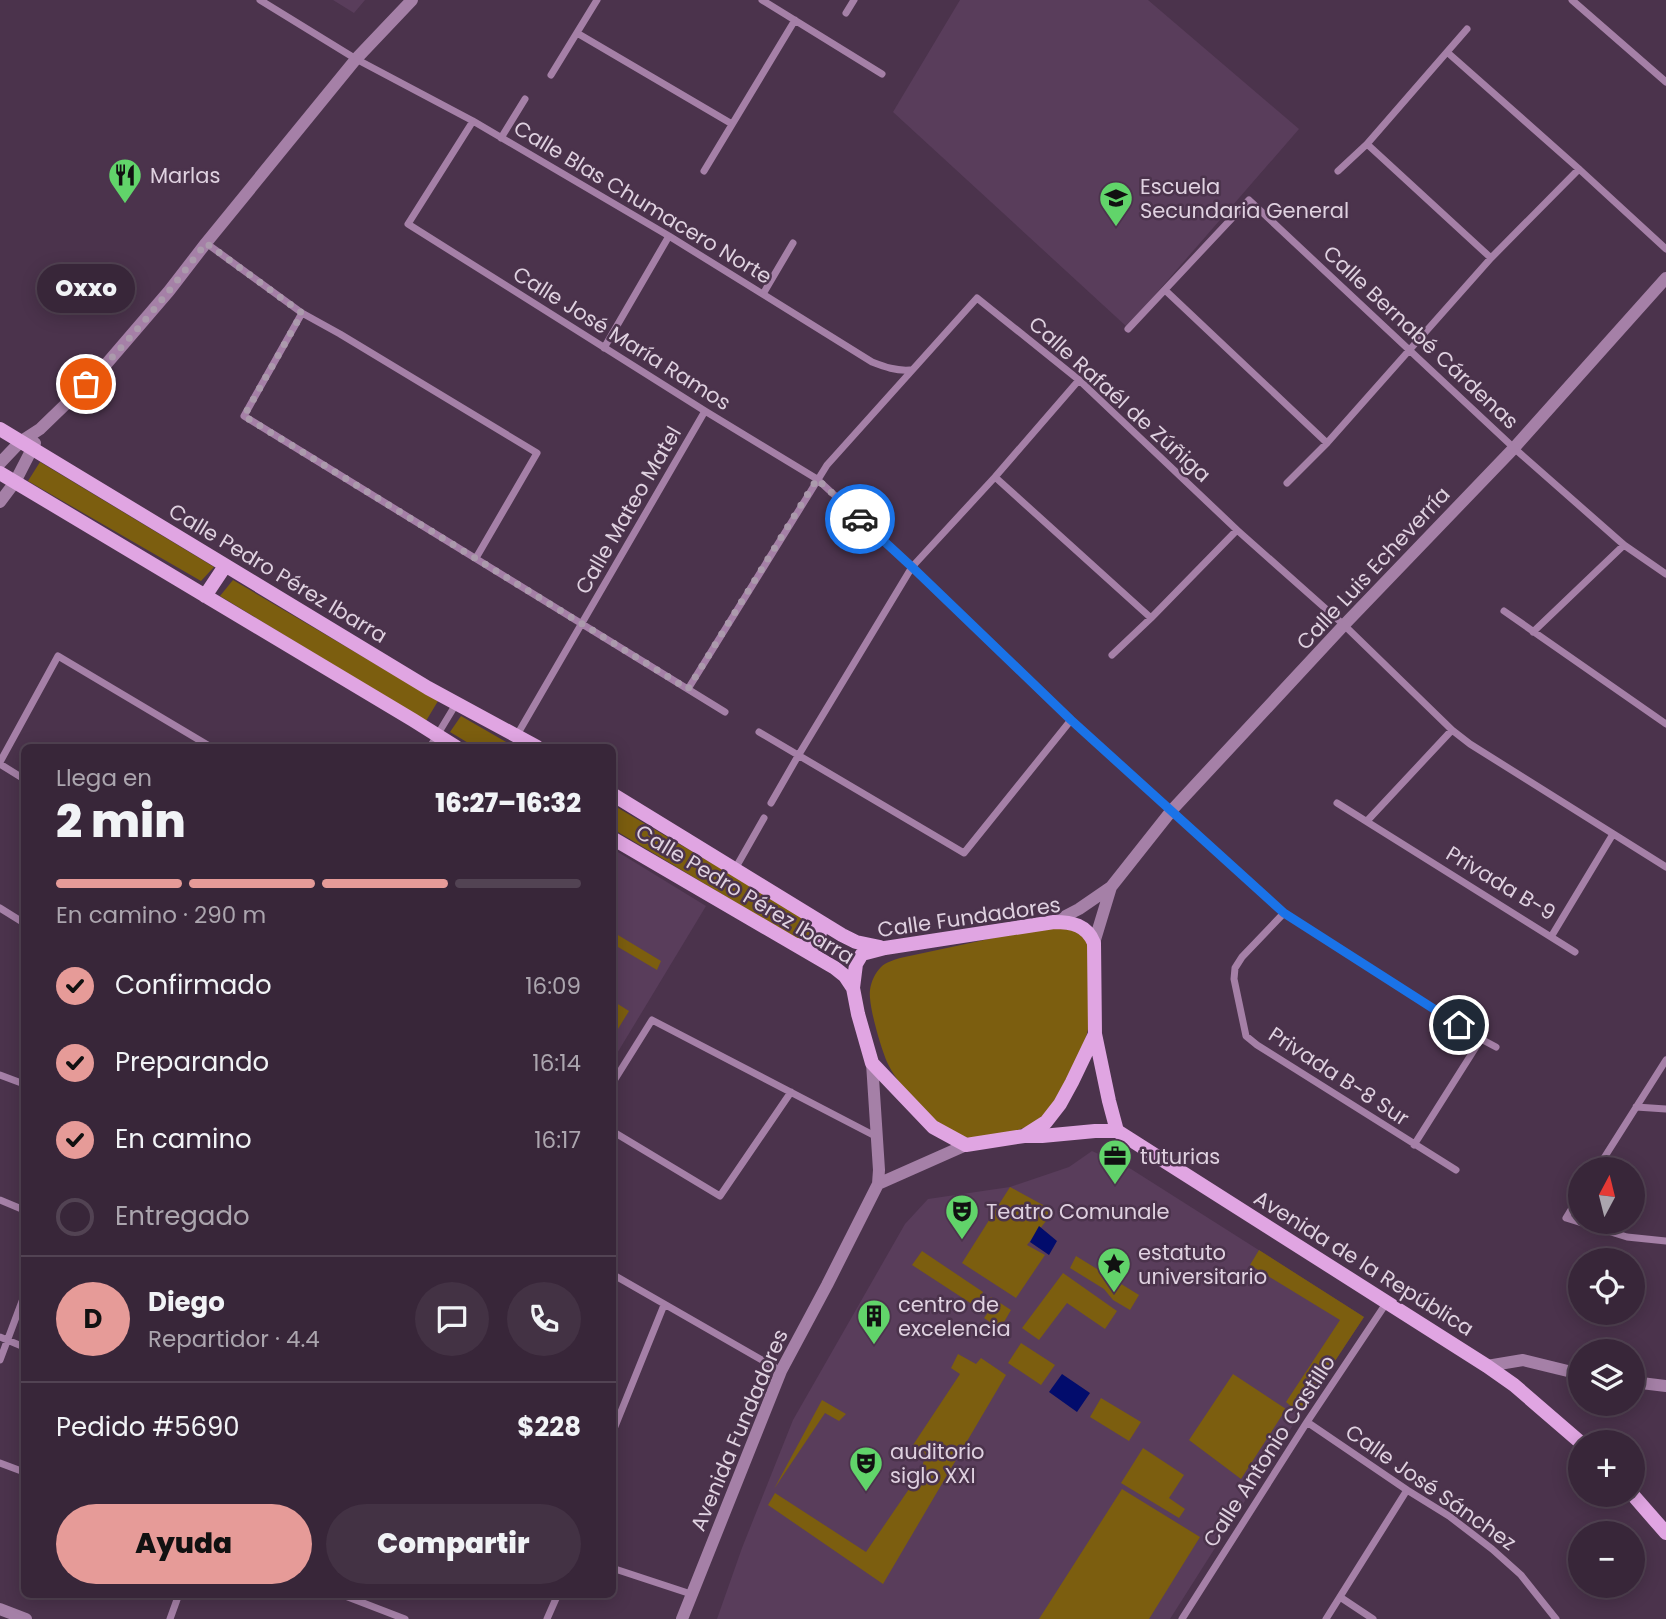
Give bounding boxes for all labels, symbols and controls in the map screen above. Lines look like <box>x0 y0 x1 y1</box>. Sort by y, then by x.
street label: Calle Blas Chumacero Norte <box>508 113 778 291</box>
restaurant icon: Marlas <box>106 156 144 205</box>
place label: Marlas <box>150 161 220 190</box>
place label: Escuela Secundaria General <box>1140 172 1349 225</box>
school or university icon: Escuela Secundaria General <box>1097 179 1135 228</box>
street label: Calle Bernabé Cárdenas <box>1317 239 1525 435</box>
street label: Calle José María Ramos <box>508 259 736 417</box>
callout: Oxxo <box>37 265 135 314</box>
text: Oxxo <box>55 272 117 304</box>
street label: Calle Rafaél de Zúñiga <box>1023 309 1217 489</box>
pin <box>56 354 116 414</box>
icon: bag <box>67 365 105 403</box>
street label: Calle Mateo Matel <box>568 421 688 599</box>
street label: Calle Luis Echeverría <box>1290 480 1456 656</box>
courier <box>825 484 895 554</box>
street label: Calle Pedro Pérez Ibarra <box>163 496 393 650</box>
icon: car <box>841 500 879 538</box>
text: Llega en <box>56 762 152 794</box>
text: 16:27–16:32 <box>435 785 581 821</box>
text: 2 min <box>56 789 186 853</box>
street label: Calle Pedro Pérez Ibarra <box>630 817 860 971</box>
street label: Privada B-9 <box>1441 839 1561 927</box>
street label: Calle Fundadores <box>876 890 1062 944</box>
text: En camino · 290 m <box>56 899 266 931</box>
icon: check <box>56 967 94 1005</box>
text: Confirmado <box>115 967 272 1003</box>
text: 16:09 <box>525 970 581 1002</box>
pin <box>1429 995 1489 1055</box>
icon: home <box>1440 1006 1478 1044</box>
street label: Privada B-8 Sur <box>1263 1020 1415 1132</box>
icon: check <box>56 1044 94 1082</box>
text: Preparando <box>115 1044 269 1080</box>
text: 16:14 <box>532 1047 581 1079</box>
icon: check <box>56 1121 94 1159</box>
text: En camino <box>115 1121 252 1157</box>
text: 16:17 <box>534 1124 581 1156</box>
office icon: tuturias <box>1096 1137 1134 1186</box>
place label: tuturias <box>1140 1142 1220 1171</box>
north arrow <box>1568 1157 1645 1234</box>
map controls <box>1568 1157 1645 1598</box>
street label: Avenida de la República <box>1249 1183 1479 1343</box>
theatre icon: Teatro Comunale <box>943 1192 981 1241</box>
place label: Teatro Comunale <box>986 1197 1170 1226</box>
text: Entregado <box>115 1198 250 1234</box>
place label: estatuto universitario <box>1138 1238 1267 1291</box>
place icon: estatuto universitario <box>1095 1245 1133 1294</box>
button: locate <box>1568 1248 1645 1325</box>
button: chat <box>415 1282 489 1356</box>
button: phone <box>507 1282 581 1356</box>
text: Diego <box>148 1284 225 1320</box>
place label: centro de excelencia <box>898 1290 1011 1343</box>
building icon: centro de excelencia <box>855 1297 893 1346</box>
text: D <box>84 1301 102 1337</box>
text: Repartidor · 4.4 <box>148 1323 320 1355</box>
street label: Avenida Fundadores <box>683 1325 795 1535</box>
button: layers <box>1568 1339 1645 1416</box>
street label: Calle Antonio Castillo <box>1196 1349 1342 1553</box>
text: Pedido #5690 <box>56 1409 240 1445</box>
text: $228 <box>517 1409 581 1445</box>
street label: Calle José Sánchez <box>1340 1417 1522 1557</box>
button: + <box>1568 1430 1645 1507</box>
place label: auditorio siglo XXI <box>890 1437 985 1490</box>
theatre icon: auditorio siglo XXI <box>847 1444 885 1493</box>
button: Ayuda <box>56 1504 312 1584</box>
button: Compartir <box>326 1504 581 1584</box>
button: − <box>1568 1521 1645 1598</box>

